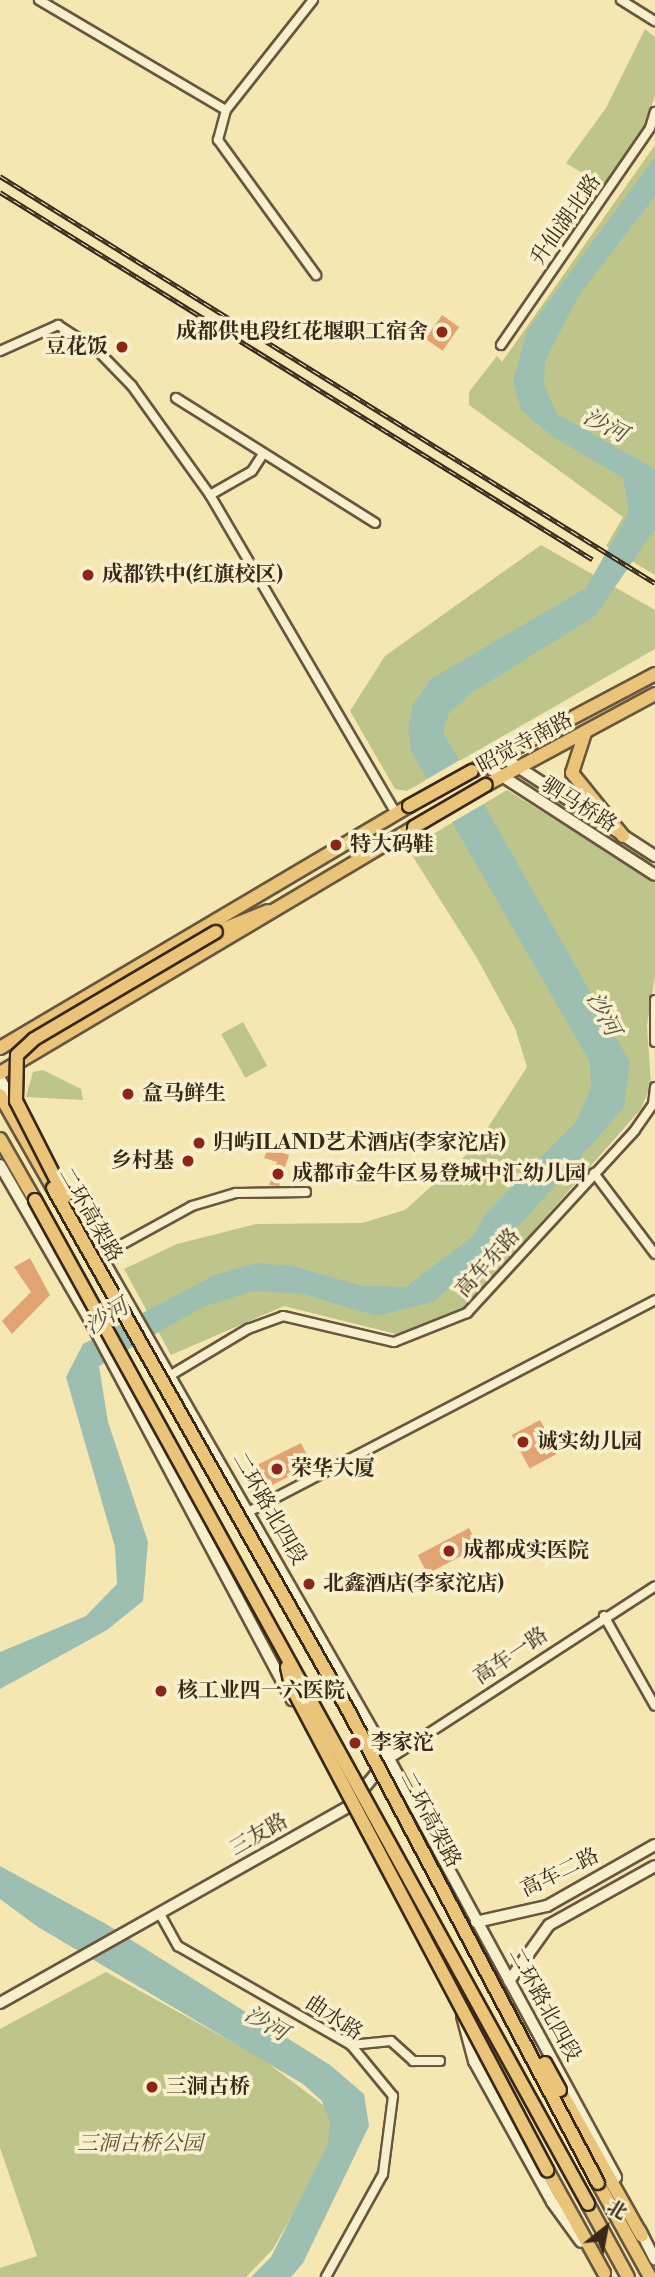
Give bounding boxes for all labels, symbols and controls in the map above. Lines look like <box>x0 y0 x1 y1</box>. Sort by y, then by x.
street label: 升仙湖北路 <box>526 170 606 270</box>
place label: 成都供电段红花堰职工宿舍 <box>176 319 428 345</box>
marker: 成都供电段红花堰职工宿舍 <box>434 324 450 340</box>
place label: 豆花饭 <box>45 334 108 360</box>
marker: 豆花饭 <box>114 339 130 355</box>
water label: 沙河 <box>578 403 632 449</box>
place label: 成都铁中(红旗校区) <box>102 562 283 588</box>
marker: 成都铁中(红旗校区) <box>80 567 96 583</box>
street label: 昭觉寺南路 <box>473 707 577 779</box>
street label: 驷马桥路 <box>537 772 621 838</box>
place label: 特大码鞋 <box>350 832 434 858</box>
marker: 特大码鞋 <box>328 837 344 853</box>
water label: 沙河 <box>580 987 626 1041</box>
place label: 盒马鲜生 <box>142 1081 226 1107</box>
marker: 盒马鲜生 <box>120 1086 136 1102</box>
place label: 归屿ILAND艺术酒店(李家沱店) <box>213 1130 506 1156</box>
marker: 归屿ILAND艺术酒店(李家沱店) <box>191 1135 207 1151</box>
place label: 乡村基 <box>111 1148 174 1174</box>
marker: 乡村基 <box>180 1153 196 1169</box>
place label: 成都市金牛区易登城中汇幼儿园 <box>292 1161 586 1187</box>
street label: 二环高架路 <box>53 1163 127 1267</box>
marker: 成都市金牛区易登城中汇幼儿园 <box>270 1166 286 1182</box>
street label: 高车东路 <box>451 1223 525 1303</box>
water label: 沙河 <box>80 1293 134 1341</box>
place label: 诚实幼儿园 <box>537 1429 642 1455</box>
marker: 诚实幼儿园 <box>515 1434 531 1450</box>
street label: 二环路北四段 <box>227 1448 311 1570</box>
place label: 荣华大厦 <box>291 1456 375 1482</box>
marker: 荣华大厦 <box>269 1461 285 1477</box>
place label: 成都成实医院 <box>463 1538 589 1564</box>
marker: 成都成实医院 <box>441 1543 457 1559</box>
place label: 北鑫酒店(李家沱店) <box>323 1571 504 1597</box>
marker: 北鑫酒店(李家沱店) <box>301 1576 317 1592</box>
street label: 高车一路 <box>469 1622 553 1690</box>
place label: 核工业四一六医院 <box>177 1678 345 1704</box>
marker: 核工业四一六医院 <box>151 1681 171 1701</box>
place label: 李家沱 <box>371 1730 434 1756</box>
marker: 李家沱 <box>345 1733 365 1753</box>
street label: 二环高架路 <box>394 1768 466 1872</box>
street label: 三友路 <box>225 1808 293 1862</box>
street label: 高车二路 <box>517 1843 603 1903</box>
street label: 二环路北四段 <box>502 1944 586 2066</box>
street label: 曲水路 <box>301 1990 367 2046</box>
water label: 沙河 <box>239 2001 293 2047</box>
place label: 三洞古桥 <box>166 2074 250 2100</box>
marker: 三洞古桥 <box>144 2079 160 2095</box>
park label: 三洞古桥公园 <box>77 2131 203 2157</box>
north arrow <box>571 2193 641 2263</box>
text: 北 <box>602 2195 631 2225</box>

